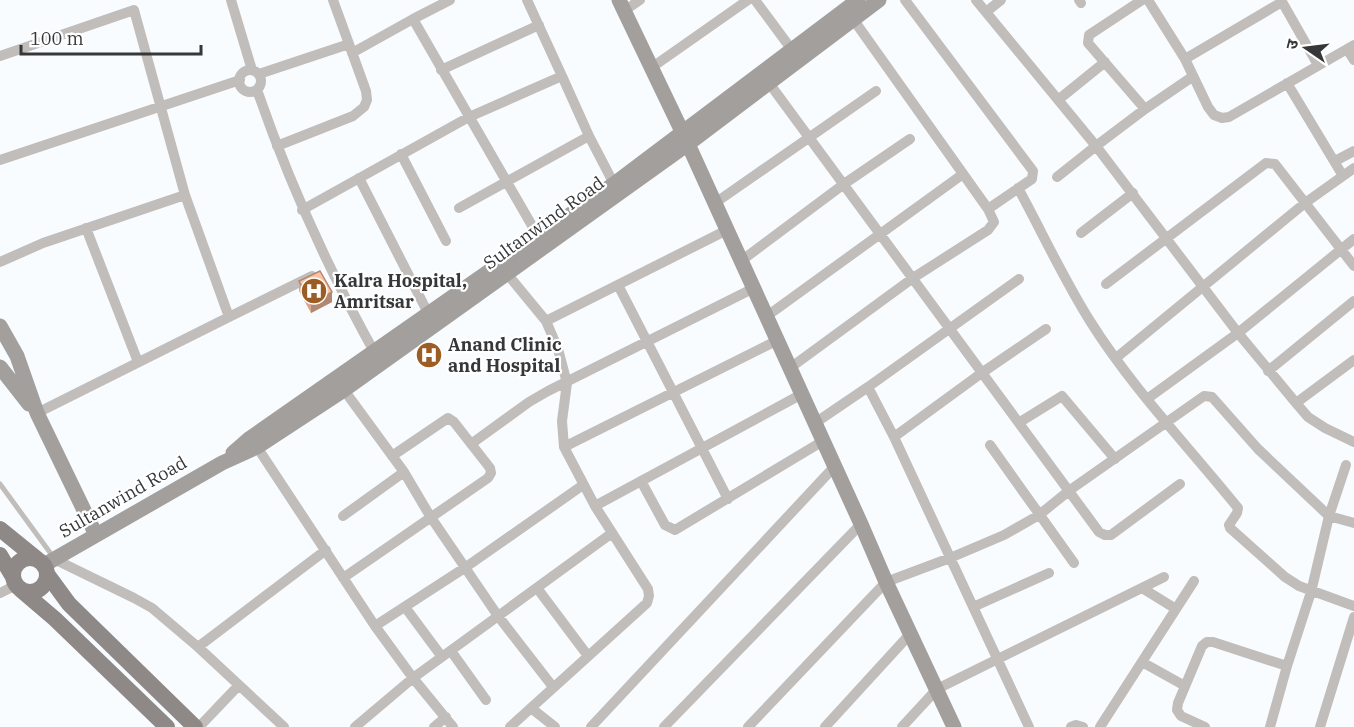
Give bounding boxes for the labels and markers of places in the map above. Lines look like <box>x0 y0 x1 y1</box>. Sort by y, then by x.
place label: Kalra Hospital, Amritsar <box>334 269 467 313</box>
hospital icon: Kalra Hospital, Amritsar <box>299 276 329 306</box>
place label: Anand Clinic and Hospital <box>448 333 562 377</box>
hospital icon: Anand Clinic and Hospital <box>414 340 444 370</box>

